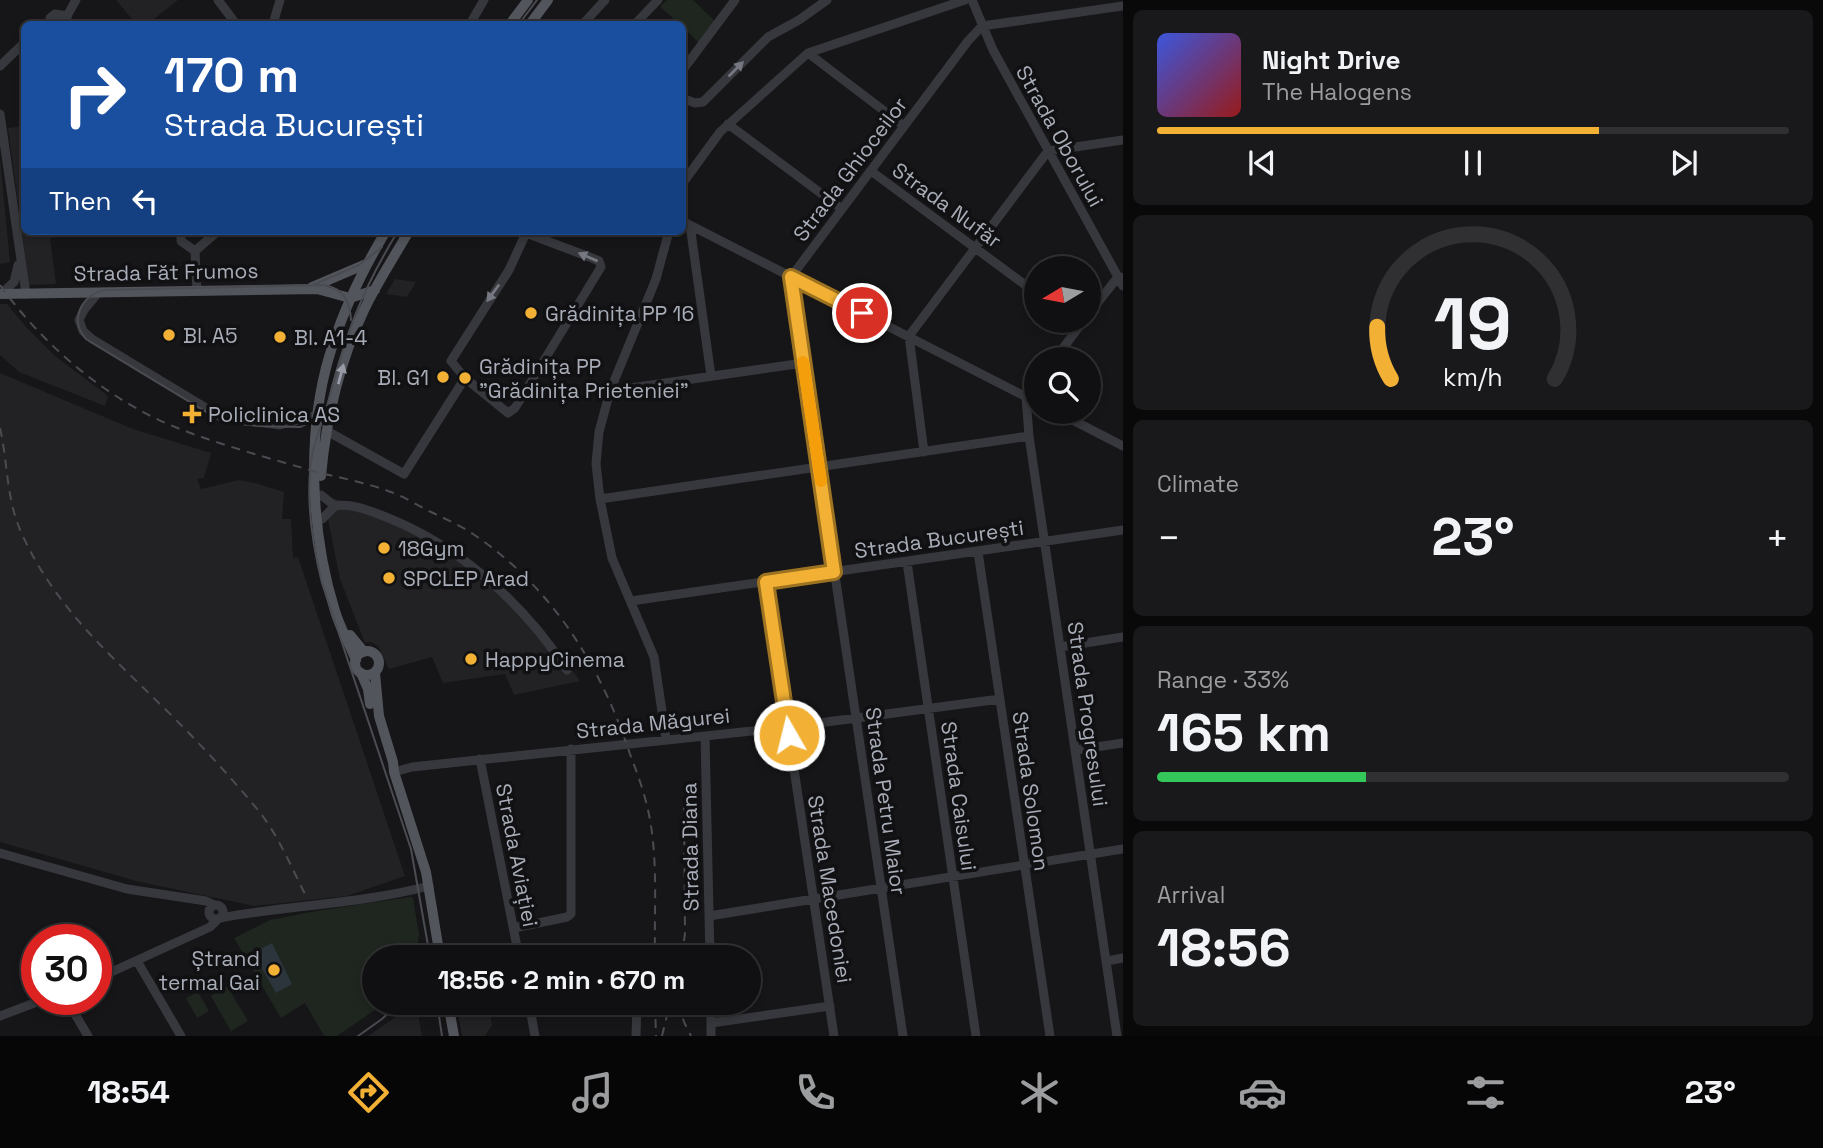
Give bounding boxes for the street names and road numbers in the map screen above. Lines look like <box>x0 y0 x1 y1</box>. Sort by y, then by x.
street label: Strada Oborului <box>1010 61 1110 211</box>
street label: Strada Ghioceilor <box>787 91 913 247</box>
street label: Strada Nufăr <box>887 156 1007 254</box>
street label: Strada Făt Frumos <box>73 257 259 287</box>
street label: Strada București <box>853 514 1025 564</box>
street label: Strada Progresului <box>1062 620 1114 808</box>
street label: Strada Măgurei <box>575 702 731 744</box>
street label: Strada Petru Maior <box>859 705 913 897</box>
street label: Strada Solomon <box>1006 710 1056 872</box>
street label: Strada Caisului <box>935 720 983 872</box>
street label: Strada Aviației <box>490 781 544 929</box>
street label: Strada Diana <box>675 782 705 912</box>
street label: Strada Macedoniei <box>802 793 858 985</box>

